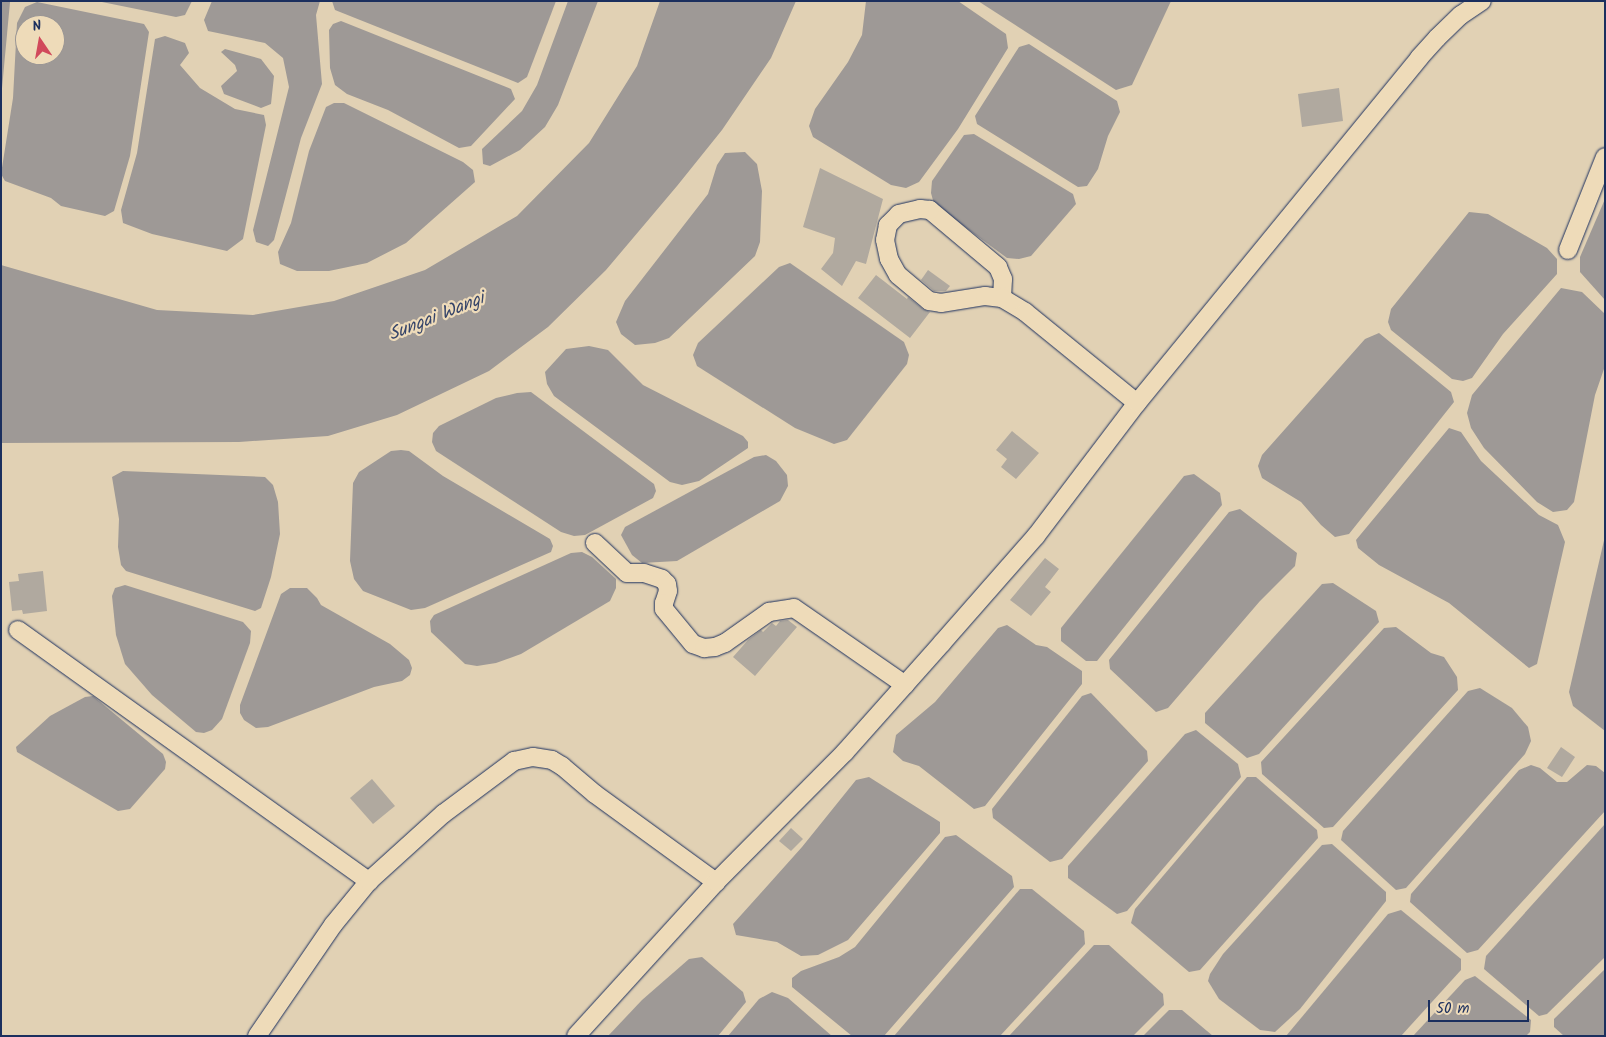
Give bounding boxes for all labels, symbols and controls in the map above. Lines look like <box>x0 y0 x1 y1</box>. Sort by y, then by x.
north arrow <box>15 15 65 65</box>
text: N <box>30 15 44 38</box>
water label: Sungai Wangi <box>386 289 488 347</box>
scale bar <box>1431 990 1532 1022</box>
text: 50 m <box>1436 997 1470 1021</box>

